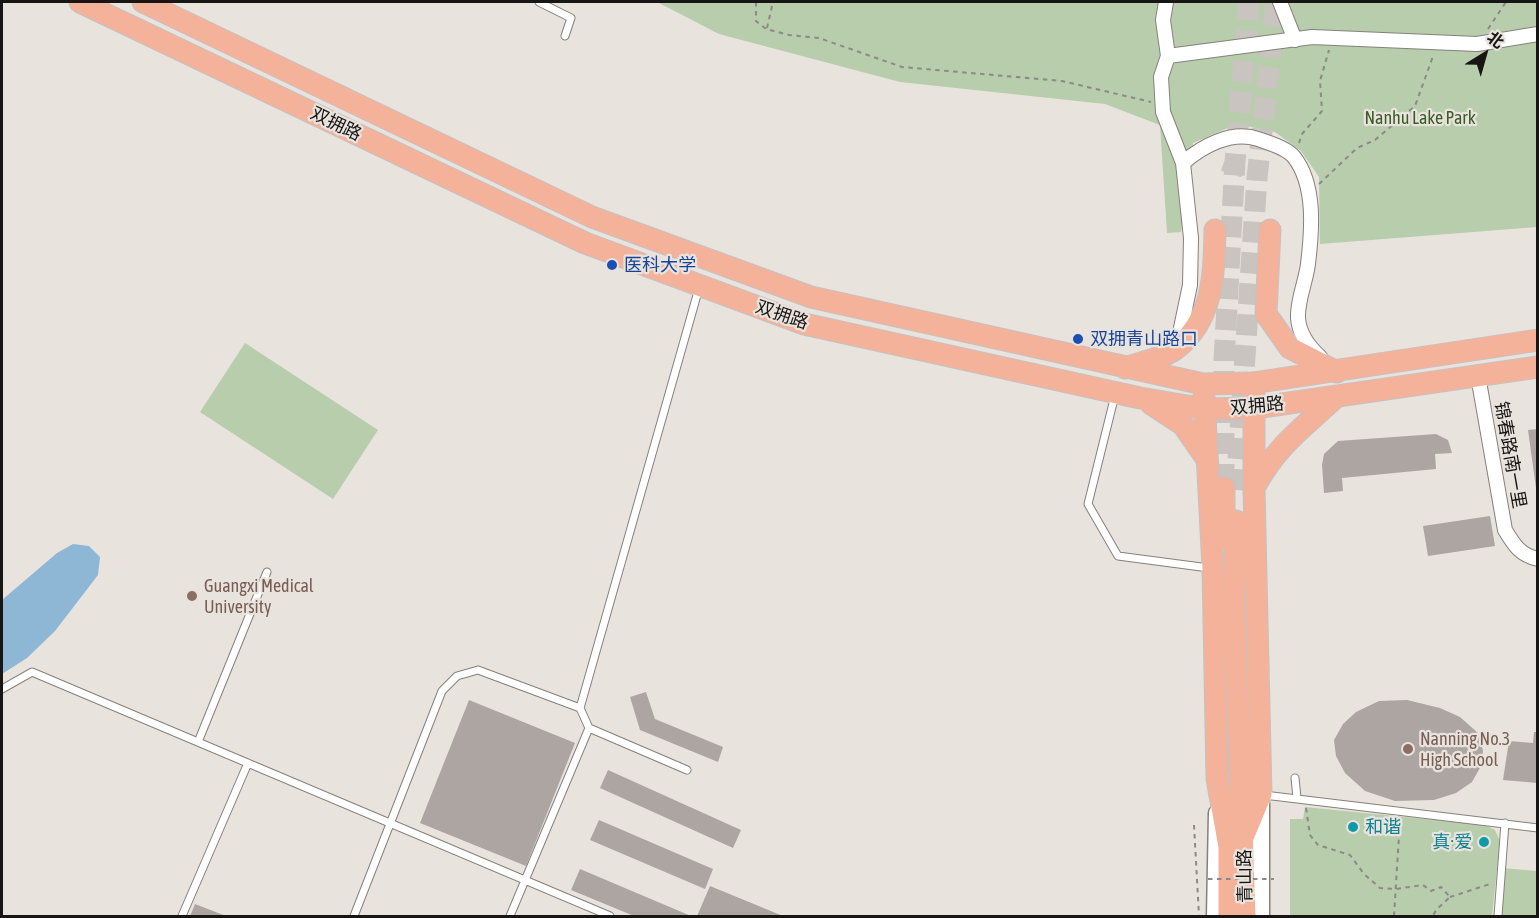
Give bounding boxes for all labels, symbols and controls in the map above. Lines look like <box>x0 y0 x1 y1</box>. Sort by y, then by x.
north arrow <box>1455 24 1515 84</box>
text: 北 <box>1484 28 1508 52</box>
street label: 双拥路 <box>307 102 365 146</box>
park label: Nanhu Lake Park <box>1364 107 1476 129</box>
place label: 医科大学 <box>624 254 696 276</box>
marker: 医科大学 <box>605 258 619 272</box>
street label: 双拥路 <box>753 296 811 334</box>
place label: 双拥青山路口 <box>1090 328 1198 350</box>
marker: 双拥青山路口 <box>1071 332 1085 346</box>
street label: 双拥路 <box>1229 393 1285 419</box>
street label: 锦春路南一里 <box>1490 400 1530 510</box>
place label: Guangxi Medical University <box>204 575 314 618</box>
marker: Guangxi Medical University <box>185 589 199 603</box>
place label: Nanning No.3 High School <box>1420 728 1510 771</box>
marker: Nanning No.3 High School <box>1401 742 1415 756</box>
place label: 和谐 <box>1365 816 1401 838</box>
marker: 和谐 <box>1346 820 1360 834</box>
place label: 真·爱 <box>1432 831 1472 853</box>
marker: 真·爱 <box>1477 835 1491 849</box>
street label: 青山路 <box>1234 849 1256 903</box>

